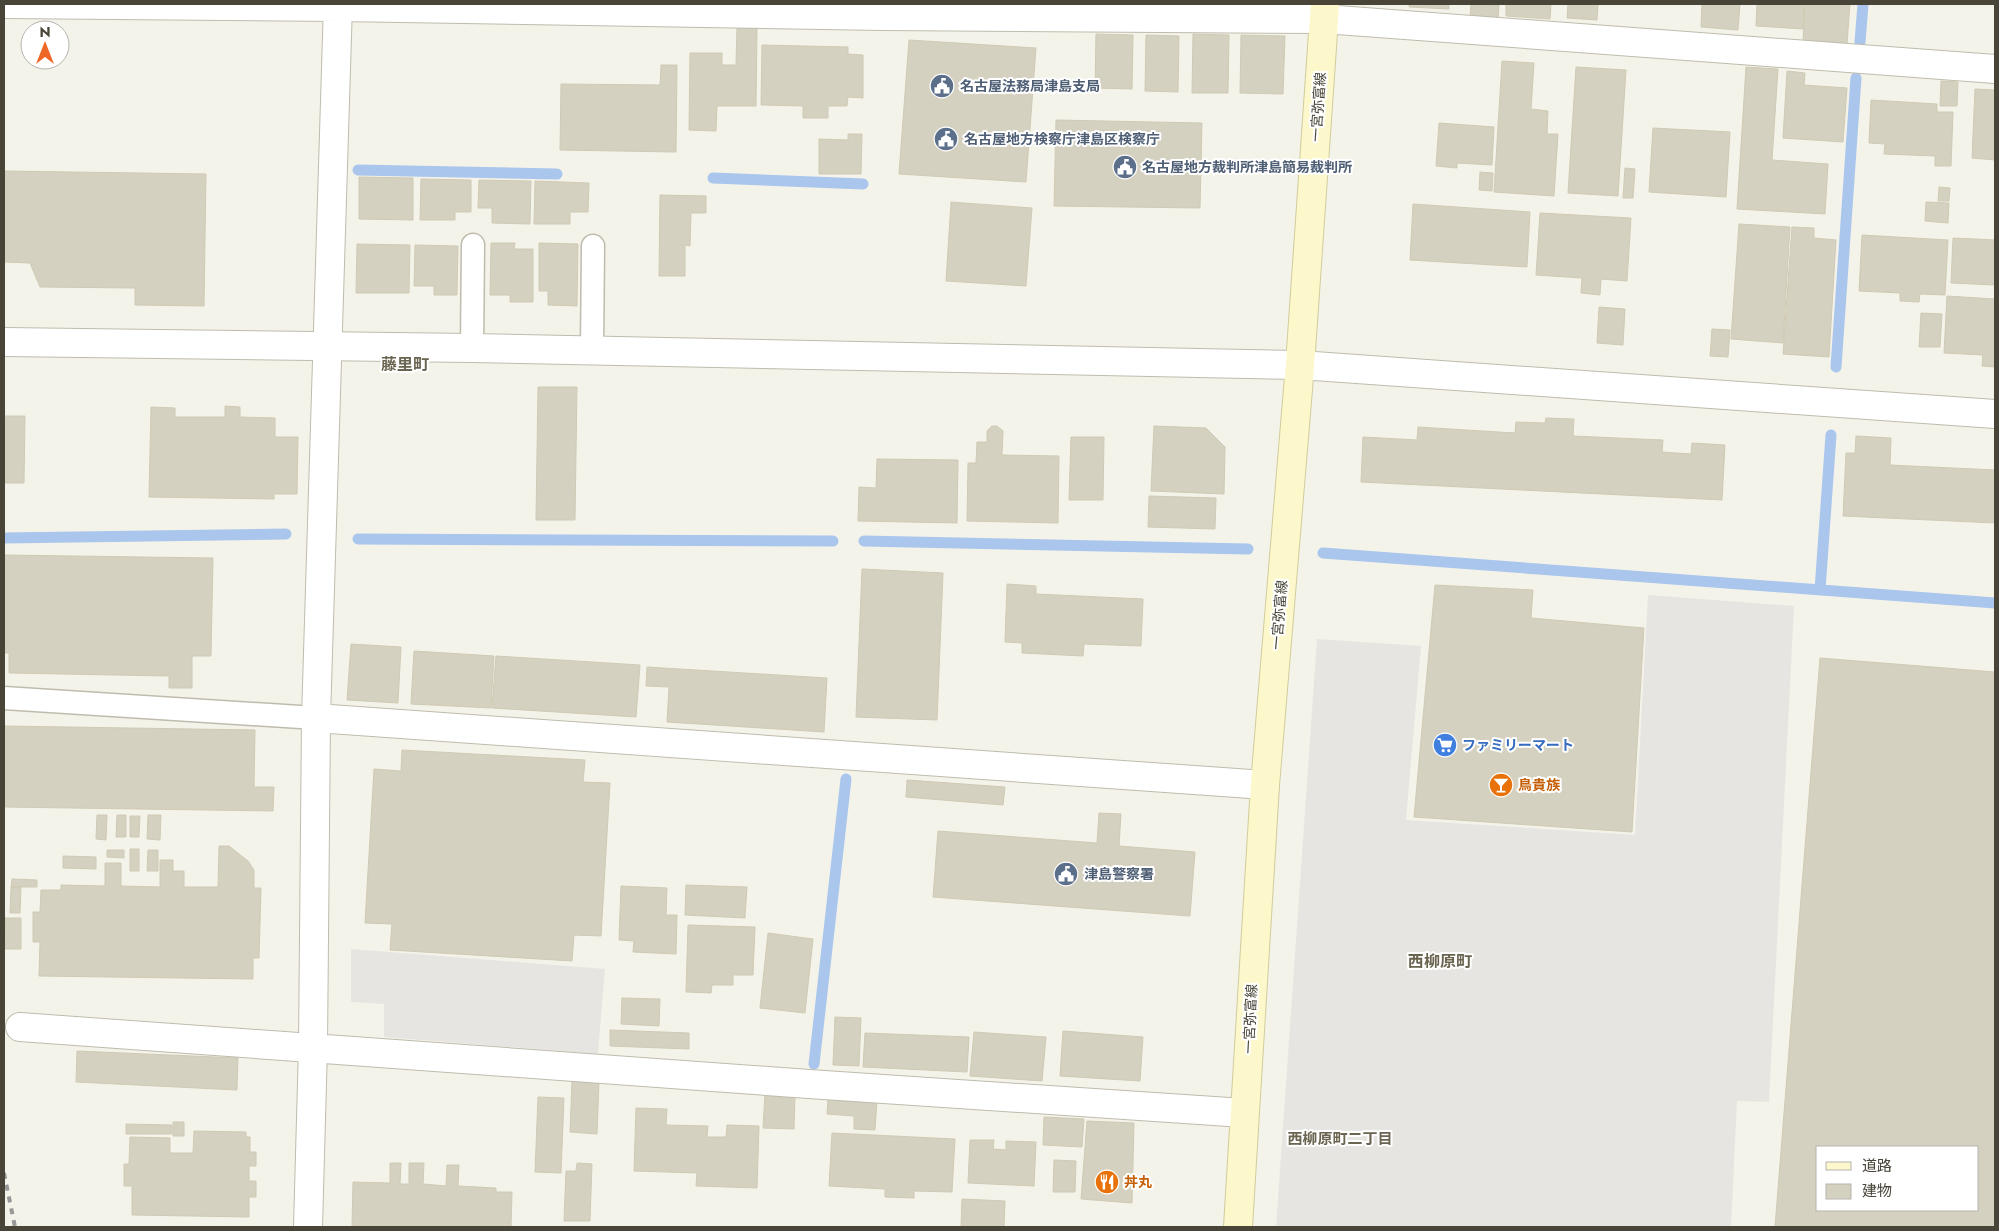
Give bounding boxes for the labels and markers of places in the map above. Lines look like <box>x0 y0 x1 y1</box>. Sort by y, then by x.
public building icon: 名古屋法務局津島支局 <box>929 73 955 99</box>
place label: 名古屋法務局津島支局 <box>960 76 1100 96</box>
public building icon: 名古屋地方検察庁津島区検察庁 <box>933 126 959 152</box>
place label: 名古屋地方検察庁津島区検察庁 <box>964 129 1160 149</box>
public building icon: 名古屋地方裁判所津島簡易裁判所 <box>1112 154 1138 180</box>
place label: 名古屋地方裁判所津島簡易裁判所 <box>1142 157 1352 177</box>
supermarket icon: ファミリーマート <box>1432 732 1458 758</box>
place label: ファミリーマート <box>1462 735 1574 755</box>
bar icon: 鳥貴族 <box>1488 772 1514 798</box>
place label: 鳥貴族 <box>1518 775 1561 795</box>
public building icon: 津島警察署 <box>1053 861 1079 887</box>
place label: 津島警察署 <box>1084 864 1154 884</box>
restaurant icon: 丼丸 <box>1094 1169 1120 1195</box>
place label: 丼丸 <box>1124 1172 1152 1192</box>

